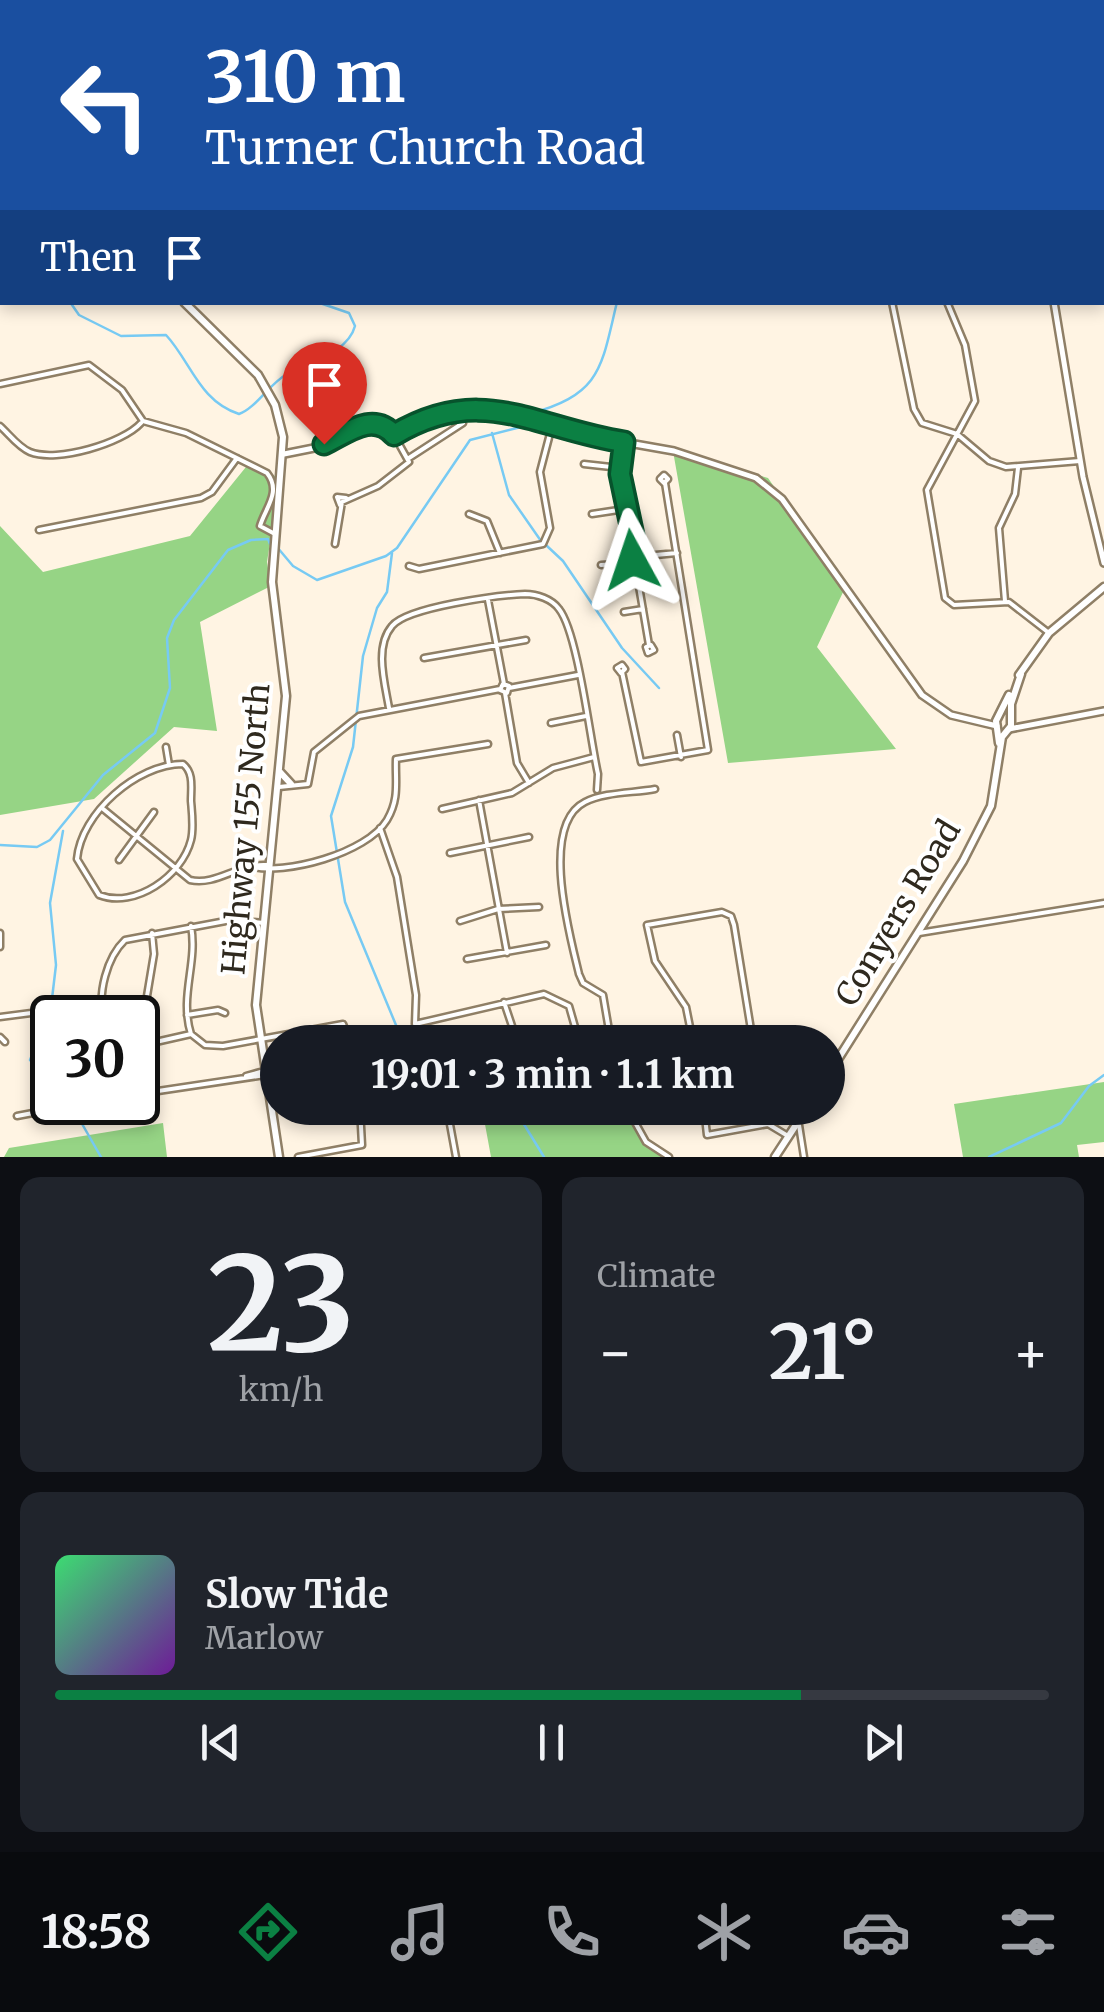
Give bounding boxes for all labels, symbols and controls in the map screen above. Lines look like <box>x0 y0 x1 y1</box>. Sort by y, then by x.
text: 310 m <box>205 33 405 121</box>
icon: left <box>40 40 170 170</box>
text: Turner Church Road <box>205 120 645 176</box>
icon: arrive <box>157 230 212 285</box>
text: Then <box>40 234 137 281</box>
pin <box>282 342 367 445</box>
icon: arrive <box>297 357 352 412</box>
position arrow <box>580 508 684 612</box>
street label: Highway 155 North <box>213 682 279 976</box>
street label: Conyers Road <box>827 813 969 1013</box>
speed limit sign: 30 <box>30 995 160 1125</box>
text: 19:01 · 3 min · 1.1 km <box>371 1051 734 1098</box>
text: 23 <box>207 1223 355 1386</box>
text: Climate <box>597 1256 715 1296</box>
text: 21° <box>769 1305 877 1399</box>
text: − <box>597 1318 634 1387</box>
text: + <box>1012 1318 1049 1387</box>
text: km/h <box>239 1370 323 1410</box>
text: Slow Tide <box>205 1571 389 1618</box>
text: Marlow <box>205 1618 323 1658</box>
icon: previous <box>193 1715 248 1770</box>
icon: pause <box>524 1715 579 1770</box>
icon: next <box>856 1715 911 1770</box>
icon: directions <box>233 1897 303 1967</box>
icon: music <box>385 1897 455 1967</box>
icon: phone <box>537 1897 607 1967</box>
icon: climate <box>689 1897 759 1967</box>
icon: car <box>841 1897 911 1967</box>
icon: filters <box>993 1897 1063 1967</box>
text: 18:58 <box>41 1904 152 1960</box>

